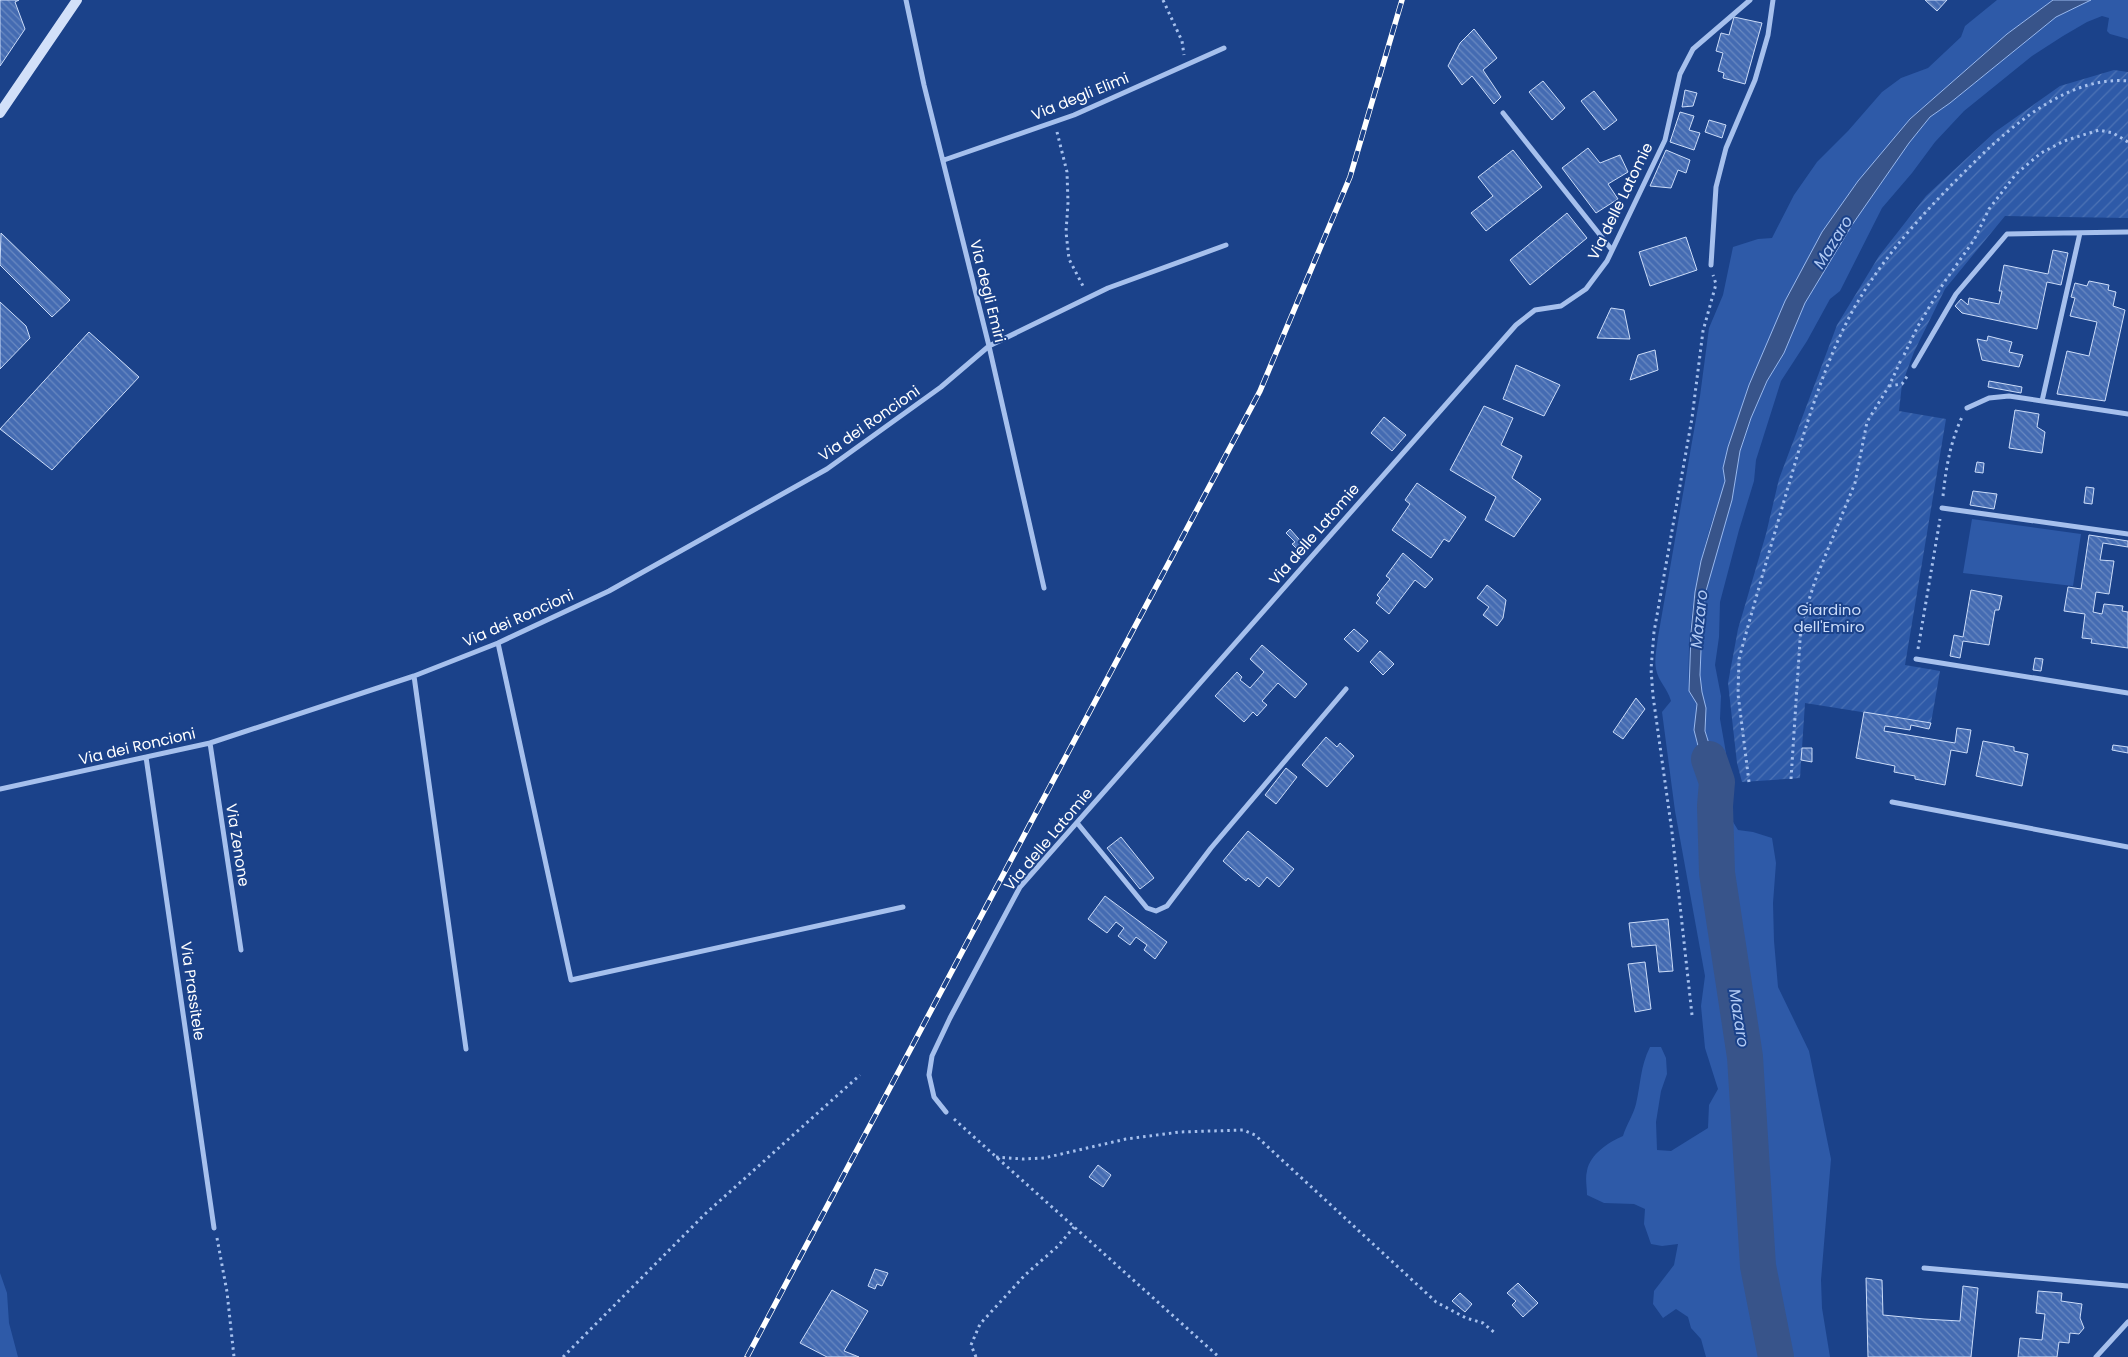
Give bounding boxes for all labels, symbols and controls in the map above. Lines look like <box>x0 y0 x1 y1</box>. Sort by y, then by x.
street label: Via degli Elimi <box>1028 67 1132 125</box>
street label: Via delle Latomie <box>1582 139 1658 263</box>
water label: Mazaro <box>1808 211 1858 273</box>
street label: Via degli Emiri <box>965 237 1011 345</box>
street label: Via dei Roncioni <box>814 380 924 466</box>
street label: Via delle Latomie <box>1264 479 1364 589</box>
street label: Via dei Roncioni <box>459 584 577 652</box>
water label: Mazaro <box>1684 589 1714 649</box>
park label: Giardino dell'Emiro <box>1793 599 1865 637</box>
street label: Via dei Roncioni <box>77 722 197 770</box>
street label: Via delle Latomie <box>999 783 1097 895</box>
street label: Via Zenone <box>221 802 255 888</box>
street label: Via Prassitele <box>176 940 210 1042</box>
water label: Mazaro <box>1723 987 1755 1049</box>

